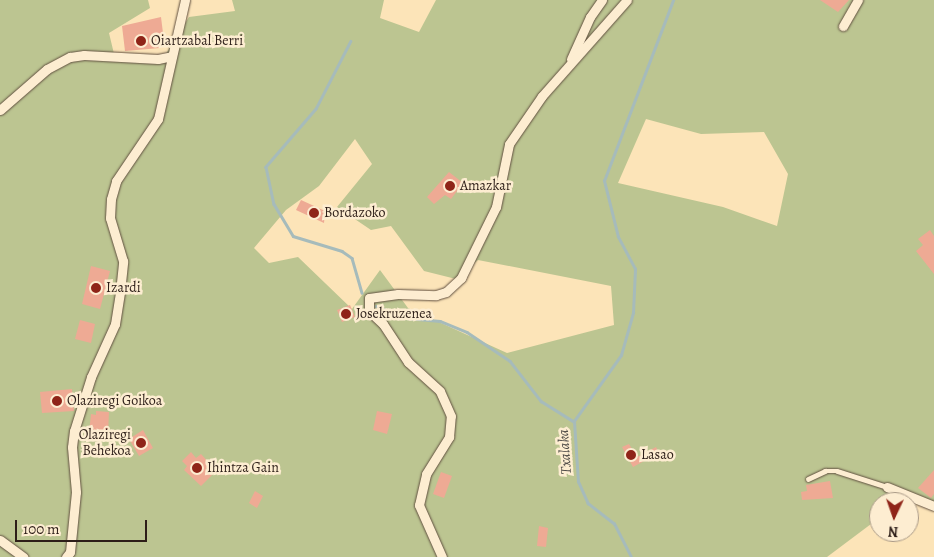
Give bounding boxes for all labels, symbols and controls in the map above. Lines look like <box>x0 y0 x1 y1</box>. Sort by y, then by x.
place label: Oiartzabal Berri <box>151 33 243 49</box>
marker: Oiartzabal Berri <box>135 35 147 47</box>
place label: Amazkar <box>460 178 511 194</box>
marker: Amazkar <box>444 180 456 192</box>
place label: Bordazoko <box>324 205 386 221</box>
marker: Bordazoko <box>308 207 320 219</box>
place label: Izardi <box>106 280 141 296</box>
marker: Izardi <box>90 282 102 294</box>
place label: Josekruzenea <box>356 306 432 322</box>
marker: Josekruzenea <box>340 308 352 320</box>
place label: Olaziregi Goikoa <box>67 393 162 409</box>
marker: Olaziregi Goikoa <box>51 395 63 407</box>
place label: Olaziregi Behekoa <box>79 427 131 460</box>
water label: Txalaka <box>554 429 576 475</box>
marker: Olaziregi Behekoa <box>135 437 147 449</box>
place label: Lasao <box>641 447 674 463</box>
marker: Lasao <box>625 449 637 461</box>
place label: Ihintza Gain <box>207 460 279 476</box>
marker: Ihintza Gain <box>191 462 203 474</box>
north arrow <box>869 492 919 542</box>
scale bar <box>18 510 150 542</box>
text: 100 m <box>23 519 60 539</box>
text: N <box>888 522 899 541</box>

